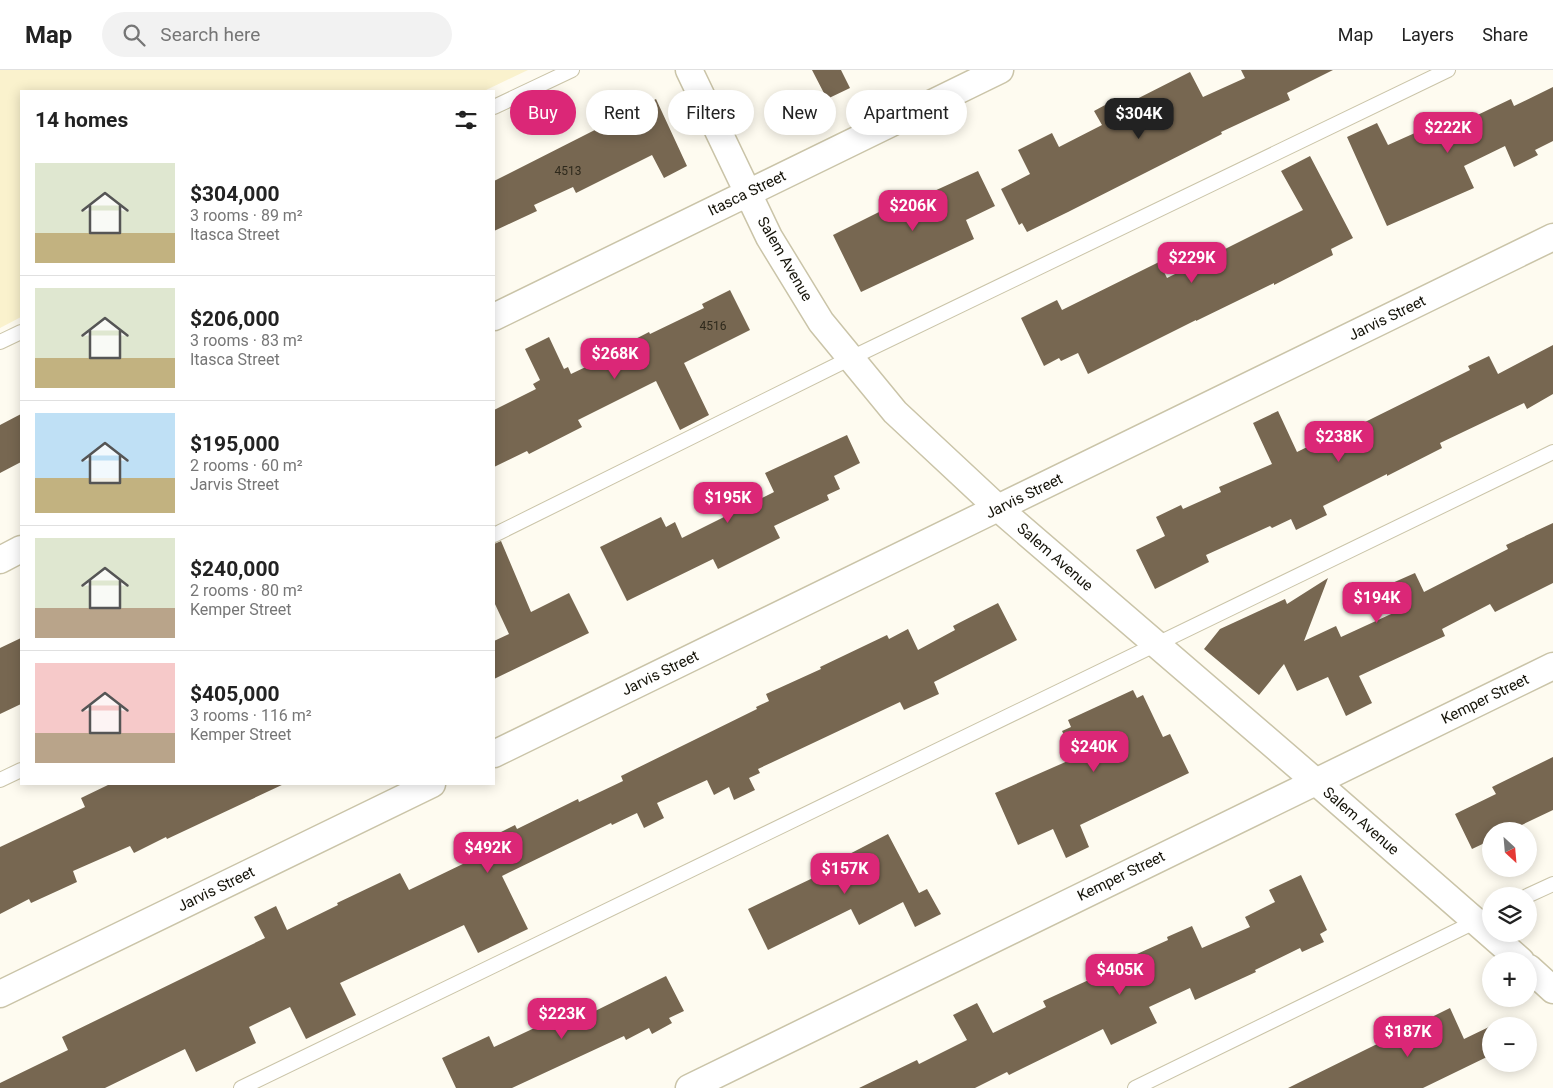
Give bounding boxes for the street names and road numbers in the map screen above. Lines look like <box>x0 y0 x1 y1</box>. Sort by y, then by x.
street label: Itasca Street <box>705 166 789 220</box>
street label: Salem Avenue <box>754 214 816 304</box>
street label: Jarvis Street <box>1345 292 1429 344</box>
street label: Jarvis Street <box>982 470 1066 522</box>
street label: Salem Avenue <box>1013 519 1097 595</box>
street label: Jarvis Street <box>618 647 702 699</box>
street label: Kemper Street <box>1438 670 1532 728</box>
street label: Salem Avenue <box>1319 783 1403 859</box>
street label: Kemper Street <box>1074 847 1168 905</box>
street label: Jarvis Street <box>174 863 258 915</box>

